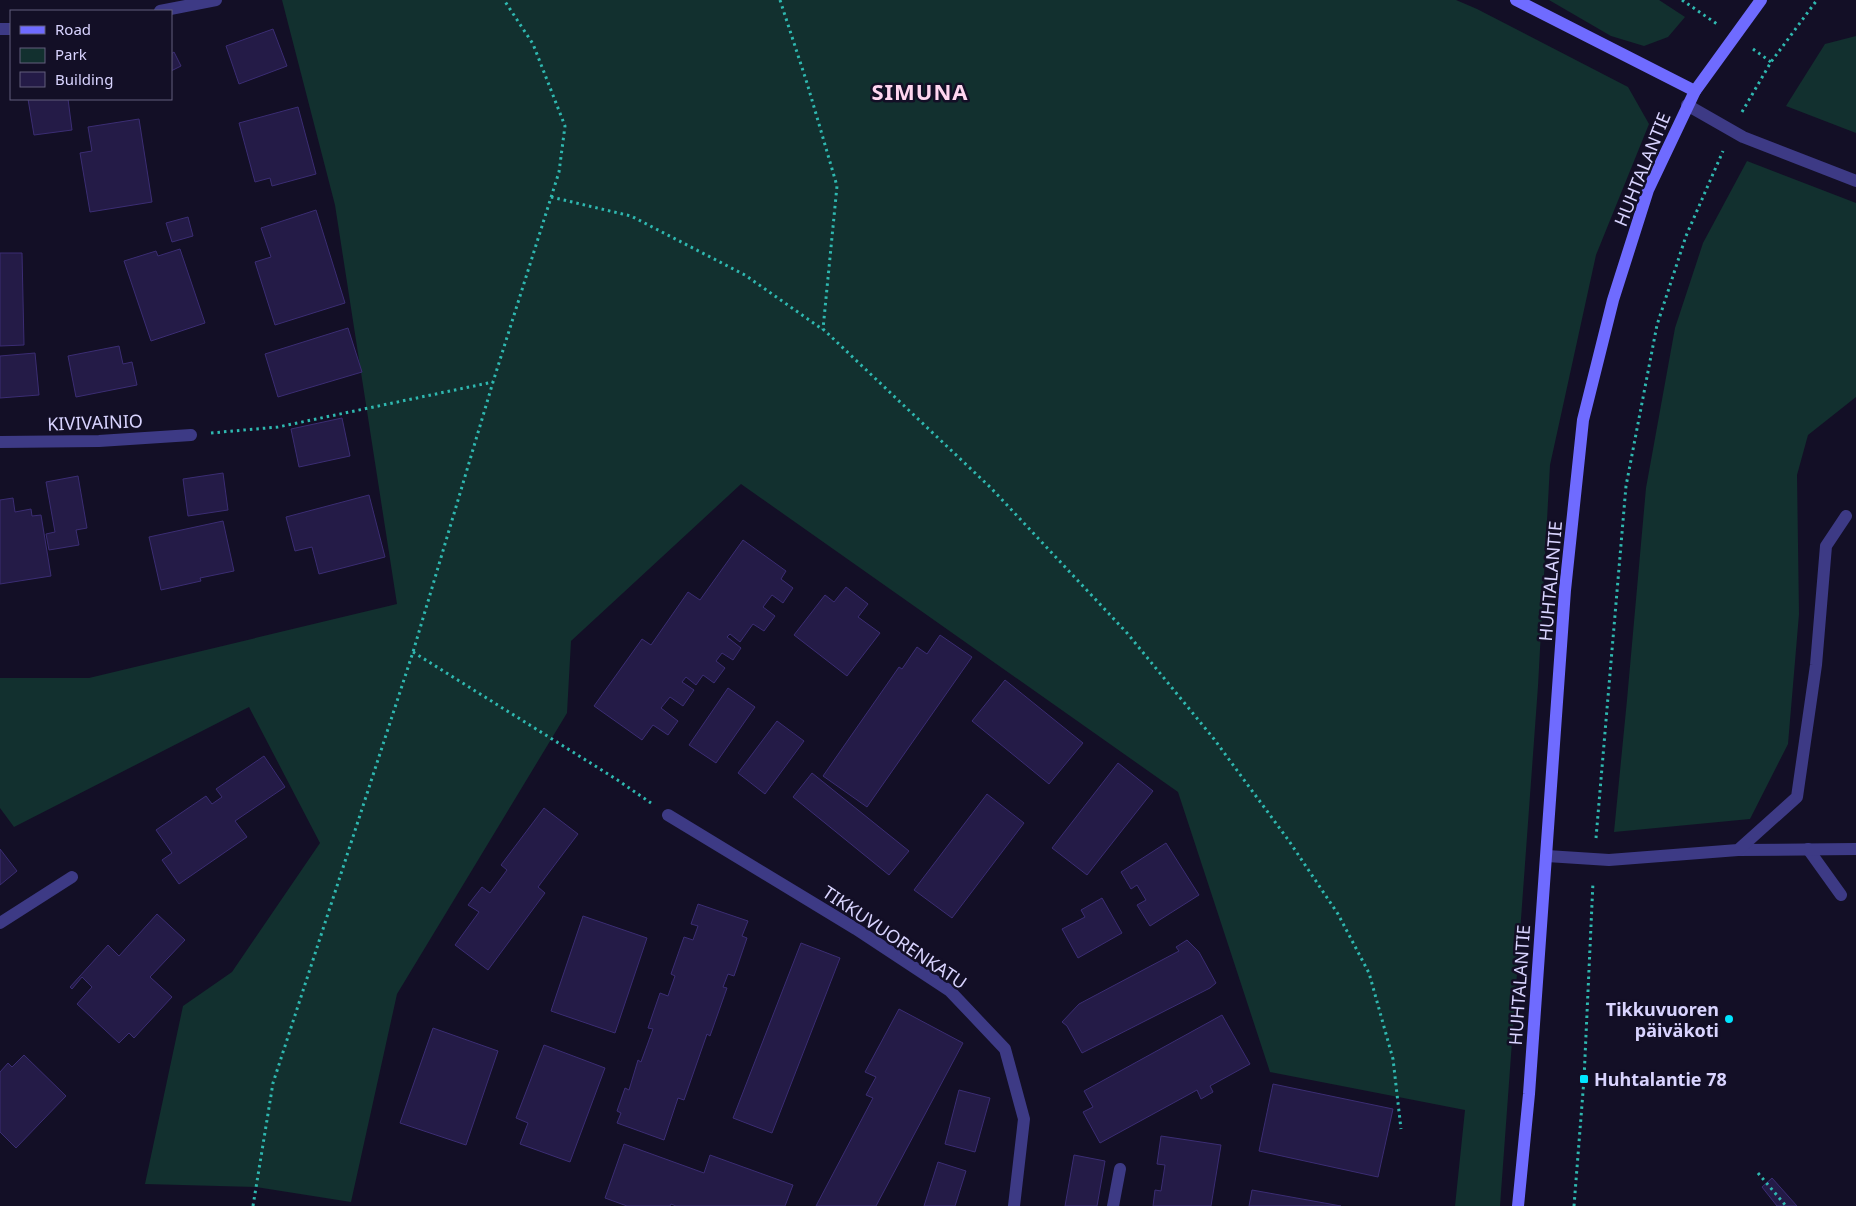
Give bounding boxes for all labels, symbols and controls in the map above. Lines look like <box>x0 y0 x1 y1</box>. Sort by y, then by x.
legend <box>10 10 172 100</box>
text: Road <box>55 19 91 39</box>
text: Park <box>55 44 87 64</box>
text: Building <box>55 69 113 89</box>
district label: SIMUNA <box>871 76 969 106</box>
street label: HUHTALANTIE <box>1608 108 1676 230</box>
street label: KIVIVAINIO <box>47 408 143 436</box>
street label: HUHTALANTIE <box>1533 520 1567 642</box>
street label: TIKKUVUORENKATU <box>818 880 972 994</box>
street label: HUHTALANTIE <box>1503 924 1535 1046</box>
place label: Tikkuvuoren päiväkoti <box>1606 997 1719 1042</box>
marker: Tikkuvuoren päiväkoti <box>1723 1013 1735 1025</box>
place label: Huhtalantie 78 <box>1594 1067 1727 1091</box>
marker: Huhtalantie 78 <box>1578 1073 1590 1085</box>

